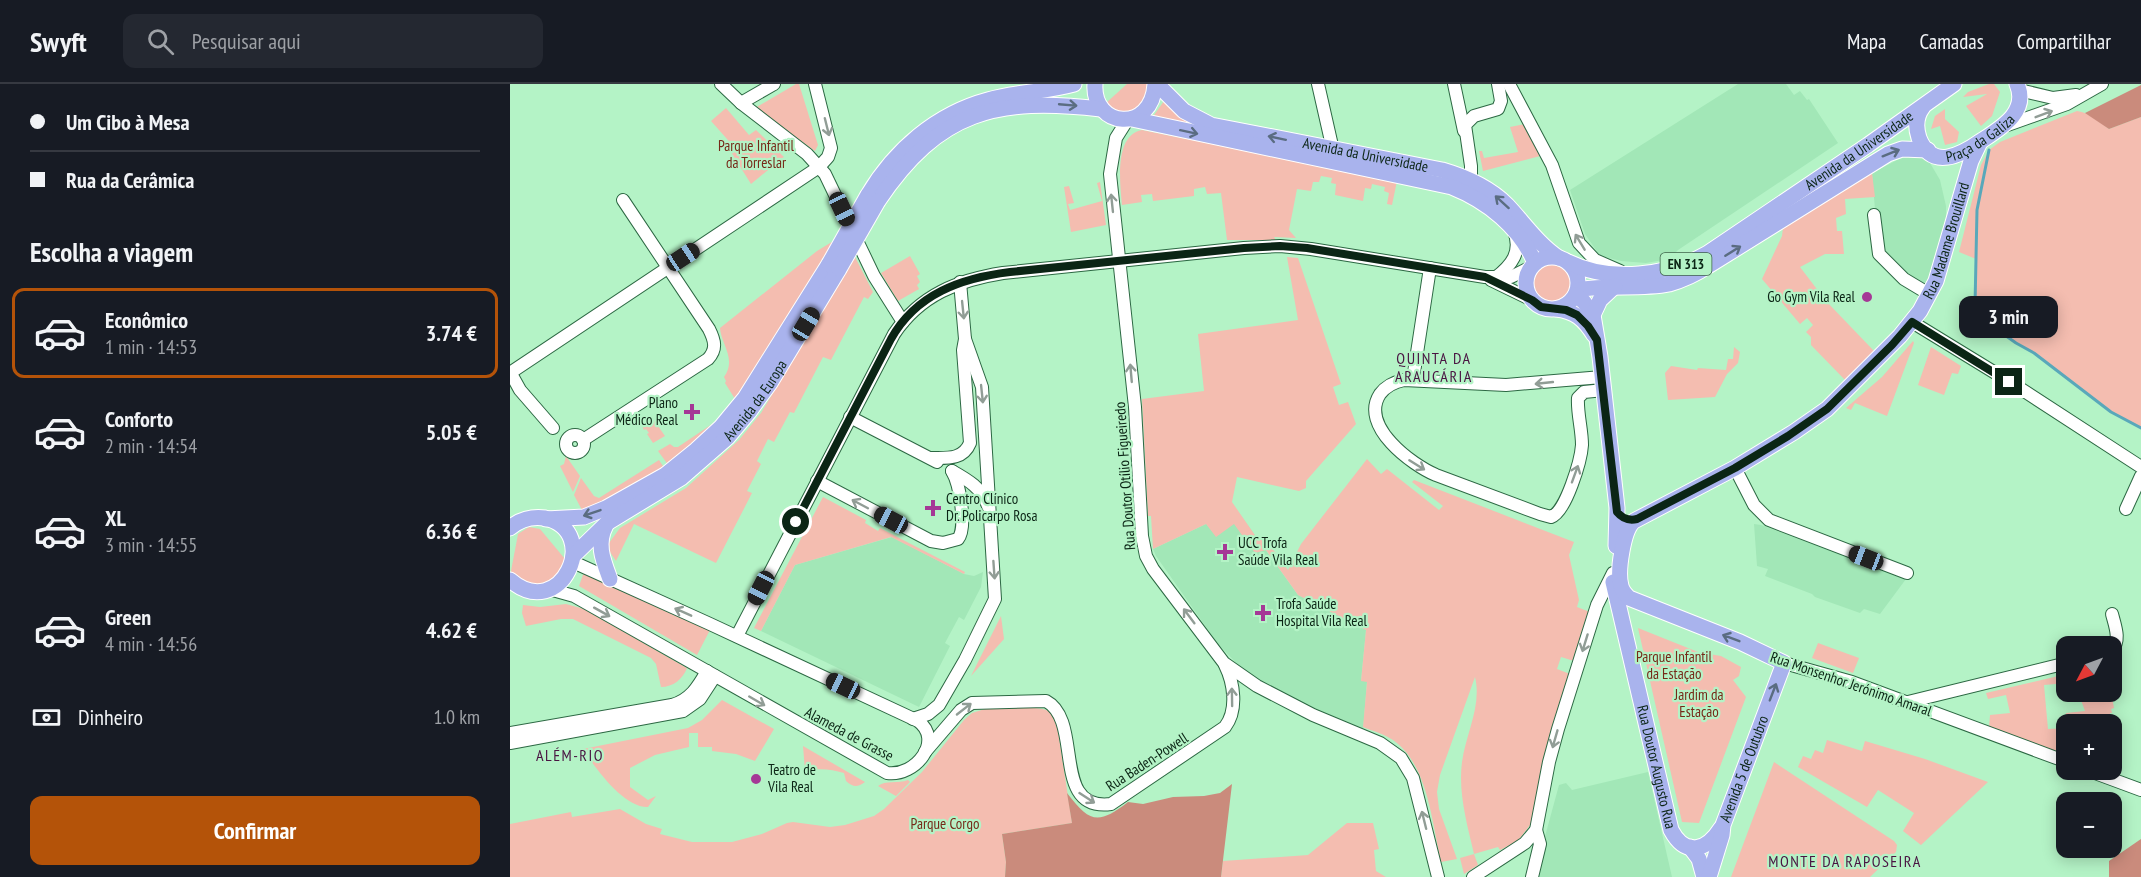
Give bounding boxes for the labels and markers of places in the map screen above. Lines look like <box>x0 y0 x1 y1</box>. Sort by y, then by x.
place label: Go Gym Vila Real <box>1767 287 1856 306</box>
marker: Go Gym Vila Real <box>1860 290 1874 304</box>
place label: Plano Médico Real <box>615 393 678 429</box>
marker: Plano Médico Real <box>683 403 701 421</box>
place label: Centro Clínico Dr. Policarpo Rosa <box>946 489 1037 525</box>
marker: Centro Clínico Dr. Policarpo Rosa <box>924 499 942 517</box>
place label: UCC Trofa Saúde Vila Real <box>1238 533 1318 569</box>
marker: UCC Trofa Saúde Vila Real <box>1216 543 1234 561</box>
place label: Trofa Saúde Hospital Vila Real <box>1276 594 1367 630</box>
marker: Trofa Saúde Hospital Vila Real <box>1254 604 1272 622</box>
place label: Teatro de Vila Real <box>767 760 816 796</box>
marker: Teatro de Vila Real <box>749 772 763 786</box>

